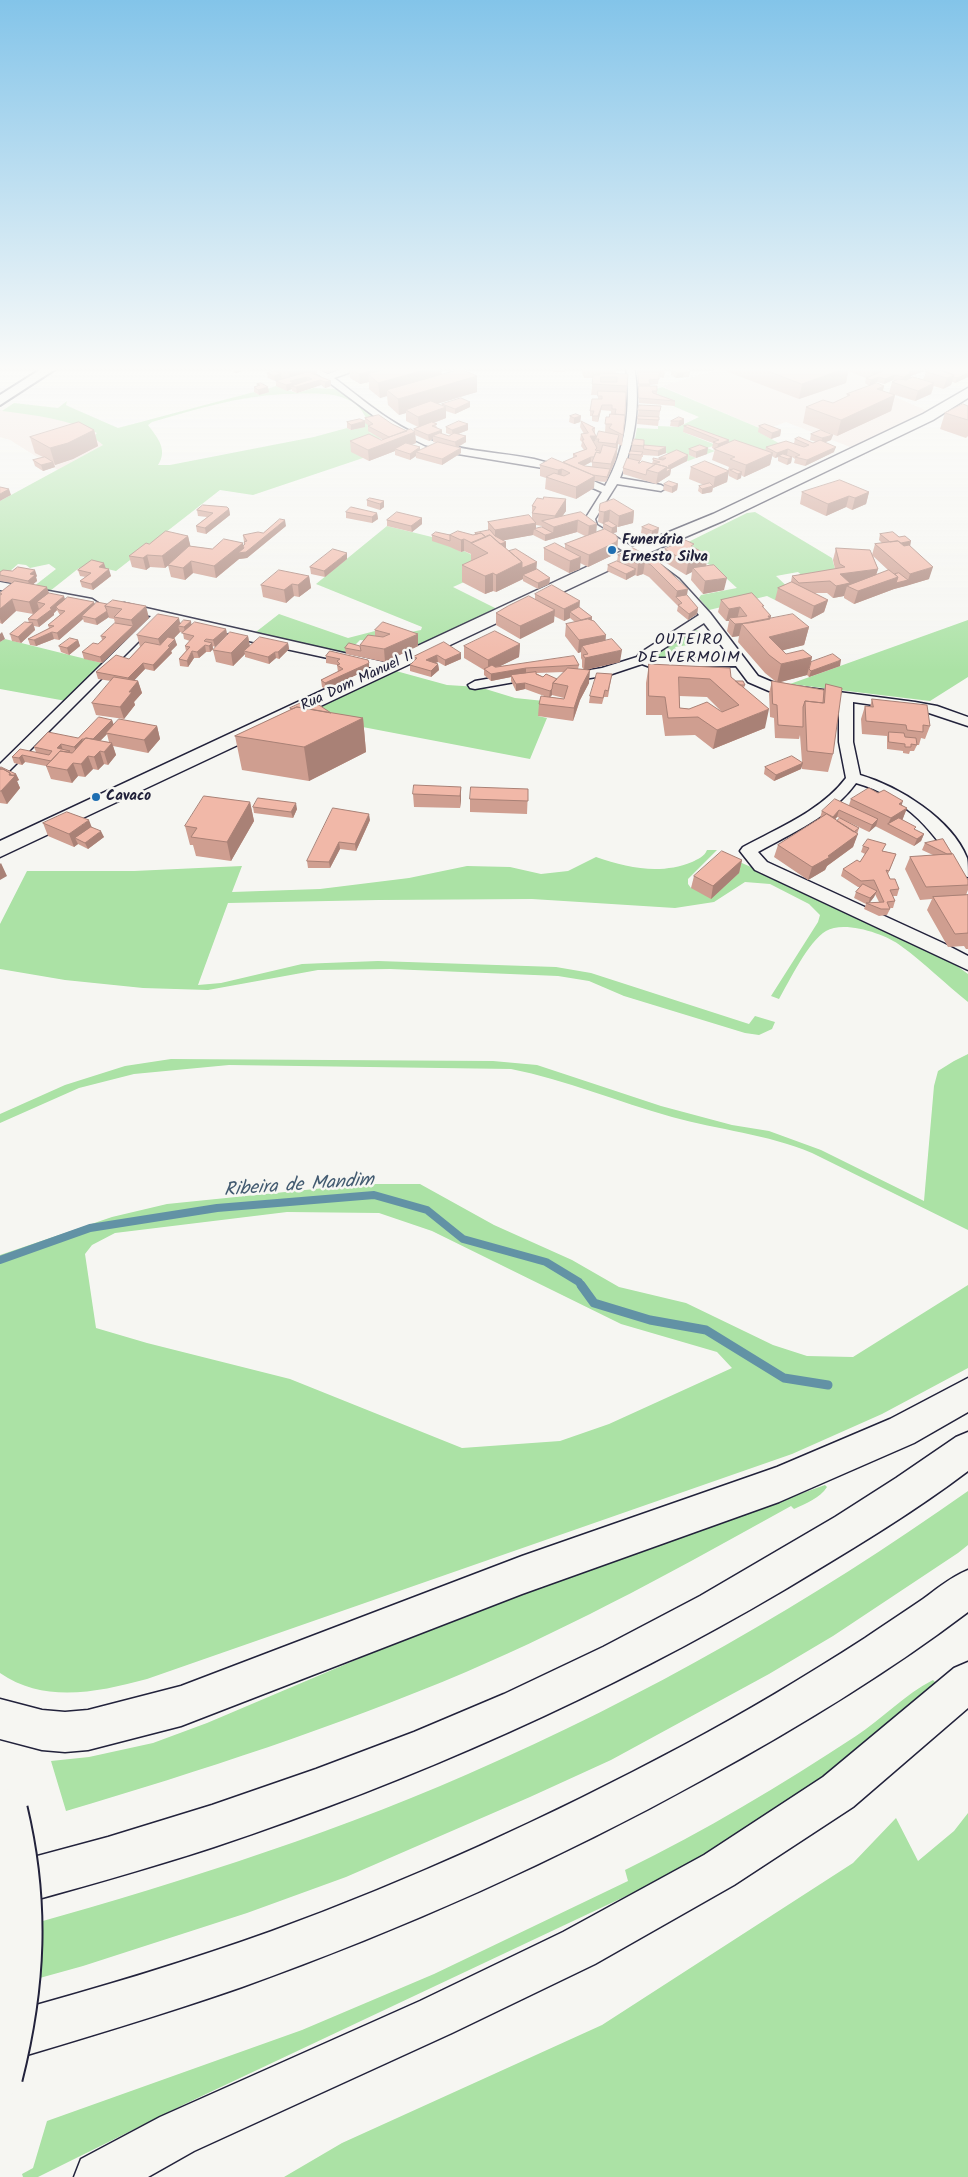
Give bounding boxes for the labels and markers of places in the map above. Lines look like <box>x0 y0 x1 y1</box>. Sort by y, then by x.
place label: Funerária Ernesto Silva <box>622 532 708 567</box>
marker: Funerária Ernesto Silva <box>606 544 618 556</box>
place label: Cavaco <box>106 788 151 806</box>
marker: Cavaco <box>90 791 102 803</box>

